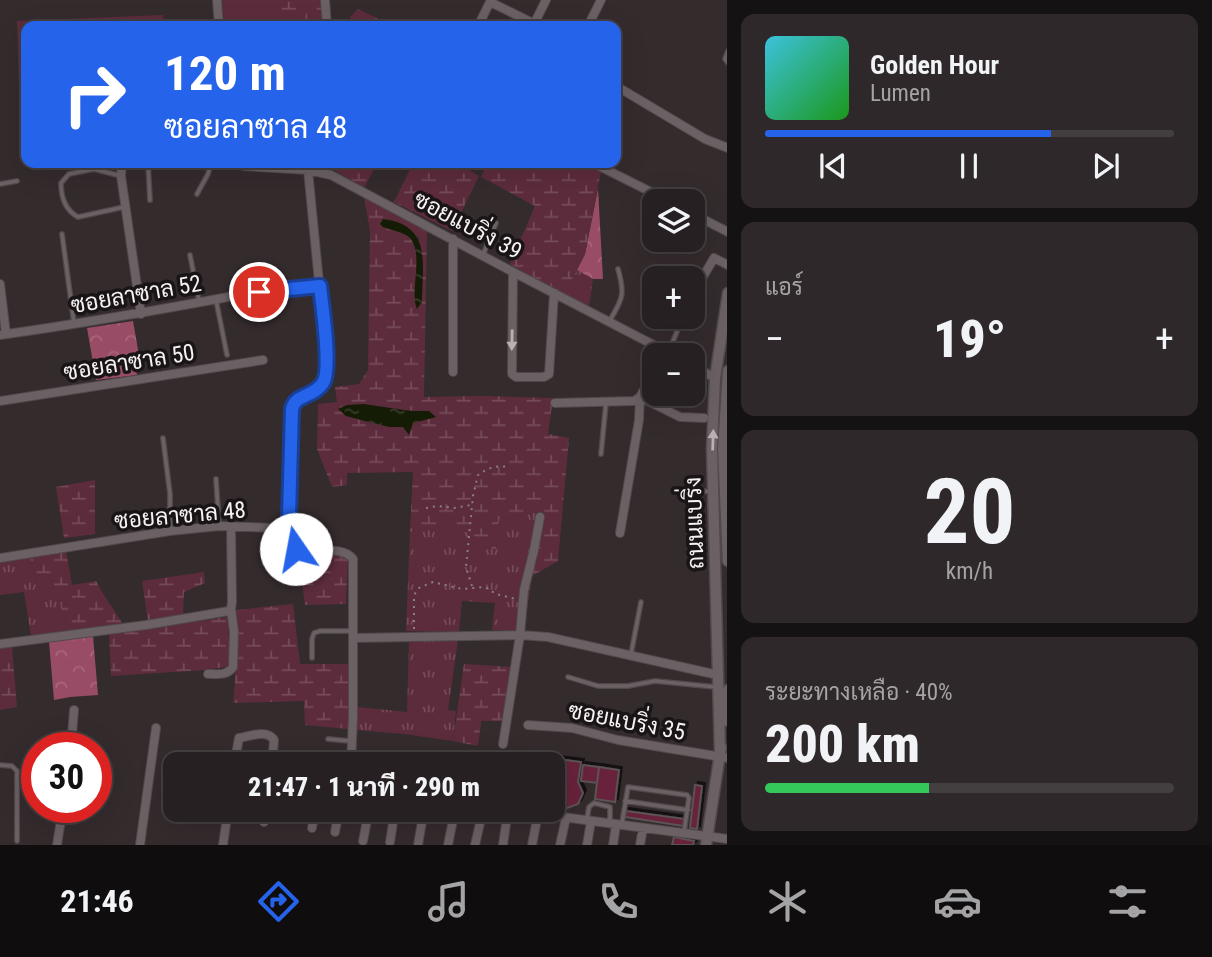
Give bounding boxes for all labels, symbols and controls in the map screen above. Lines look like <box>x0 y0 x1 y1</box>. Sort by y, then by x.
text: 120 m <box>164 45 286 102</box>
icon: right <box>49 49 140 140</box>
text: Golden Hour <box>870 50 999 80</box>
text: Lumen <box>870 80 931 107</box>
text: ซอยลาซาล 48 <box>164 108 348 146</box>
icon: previous <box>814 147 852 185</box>
icon: pause <box>950 147 988 185</box>
icon: next <box>1087 147 1125 185</box>
street label: ซอยแบริ่ง 39 <box>409 180 530 265</box>
map controls <box>642 189 705 406</box>
button: layers <box>642 189 705 252</box>
pin <box>229 262 289 322</box>
button: + <box>642 266 705 329</box>
street label: ซอยลาซาล 52 <box>69 270 203 319</box>
icon: arrive <box>240 273 278 311</box>
text: แอร์ <box>765 274 803 301</box>
text: 19° <box>933 309 1006 370</box>
text: − <box>765 317 784 361</box>
text: + <box>1155 317 1174 361</box>
one-way arrow <box>507 330 518 352</box>
street label: ซอยลาซาล 50 <box>62 339 196 386</box>
button: − <box>642 343 705 406</box>
one-way arrow <box>707 429 718 451</box>
text: 20 <box>924 459 1015 565</box>
street label: ถนนแบริ่ง <box>672 476 710 570</box>
street label: ซอยลาซาล 48 <box>113 496 247 535</box>
position arrow <box>259 512 333 586</box>
text: km/h <box>946 558 993 585</box>
text: ระยะทางเหลือ · 40% <box>765 679 953 706</box>
street label: ซอยแบริ่ง 35 <box>566 690 689 746</box>
text: 200 km <box>765 714 920 775</box>
speed limit sign: 30 <box>21 732 112 823</box>
text: 21:47 · 1 นาที · 290 m <box>248 772 480 802</box>
icon: directions <box>254 877 303 926</box>
icon: music <box>424 877 473 926</box>
icon: phone <box>594 877 643 926</box>
icon: climate <box>763 877 812 926</box>
icon: car <box>933 877 982 926</box>
icon: filters <box>1103 877 1152 926</box>
text: 21:46 <box>60 882 134 920</box>

